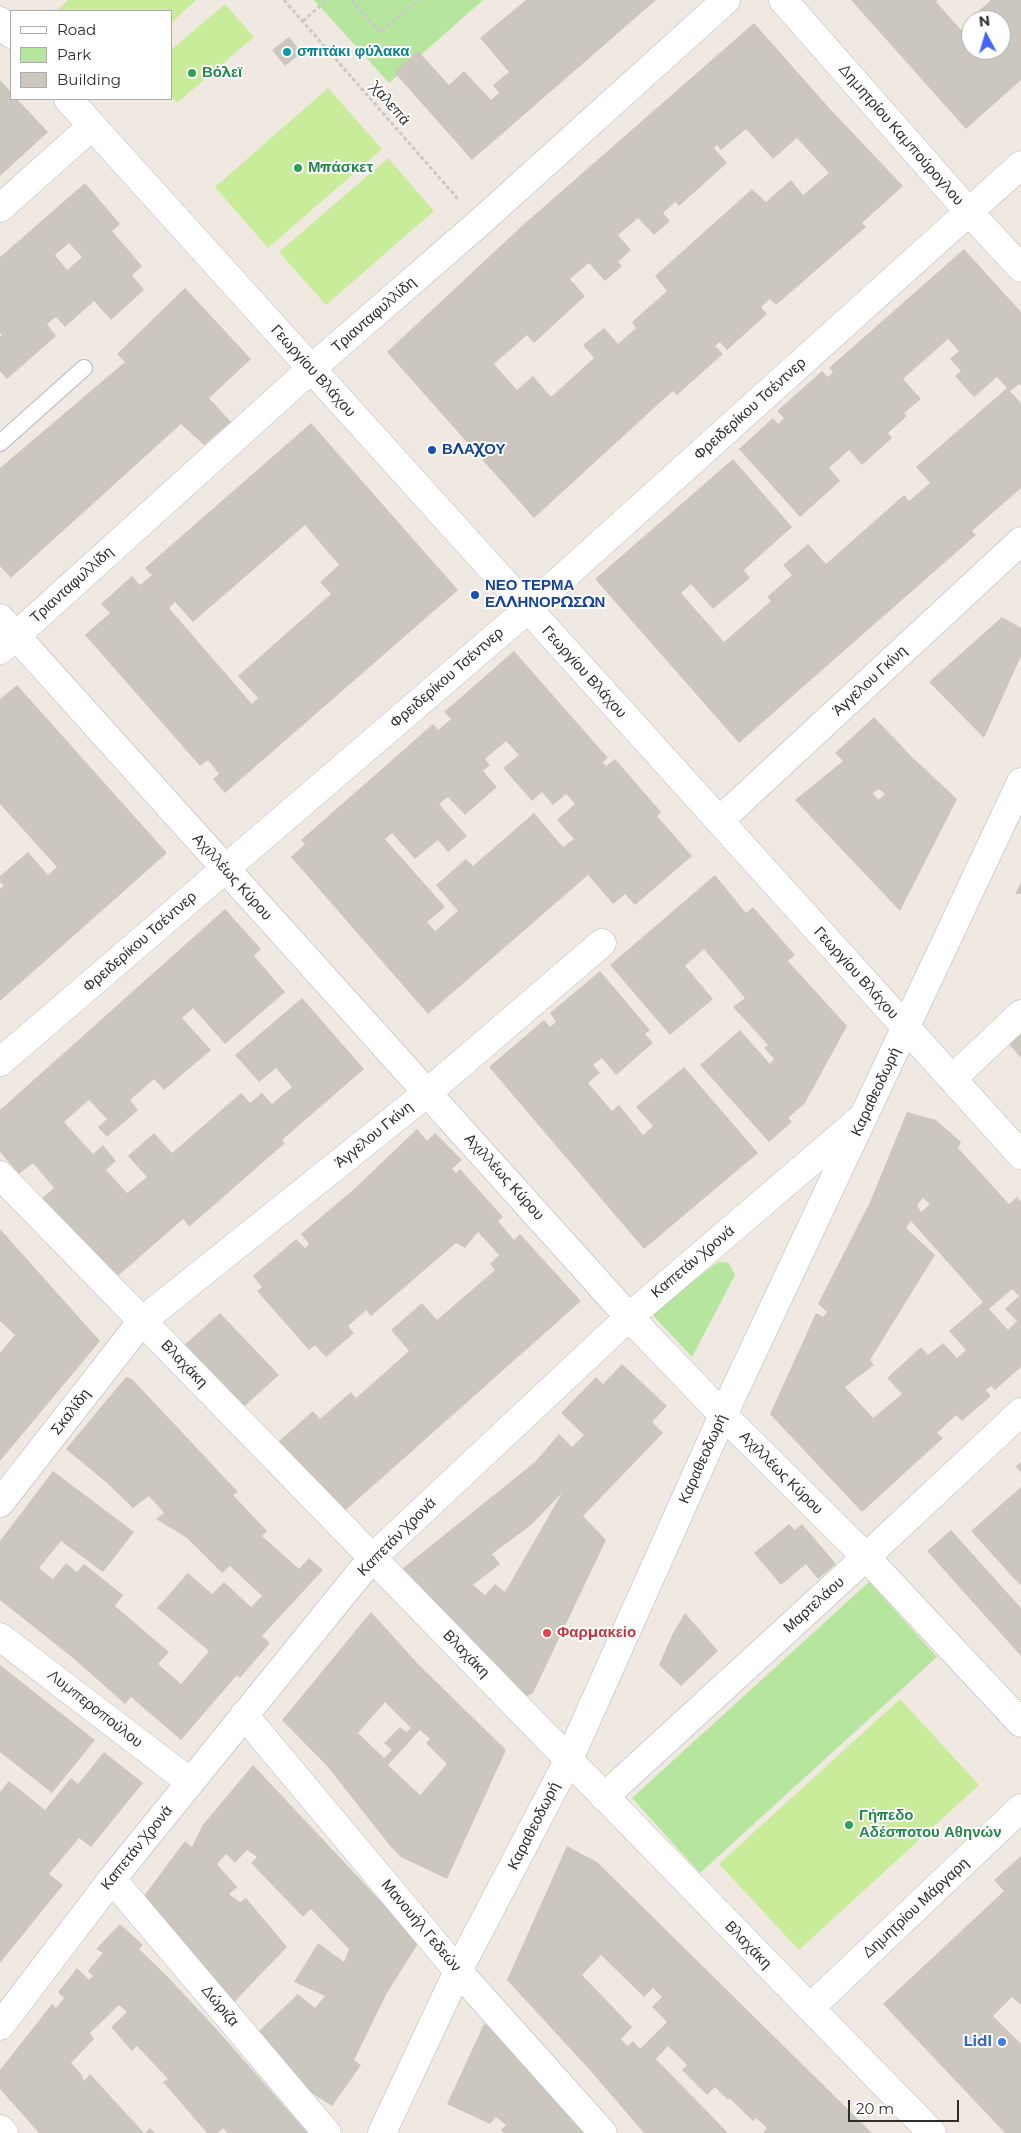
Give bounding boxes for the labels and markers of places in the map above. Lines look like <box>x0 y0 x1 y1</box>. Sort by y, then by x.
place label: σπιτάκι φύλακα <box>297 43 409 61</box>
marker: σπιτάκι φύλακα <box>281 46 293 58</box>
place label: Βόλεϊ <box>202 64 242 82</box>
marker: Βόλεϊ <box>186 67 198 79</box>
place label: Μπάσκετ <box>308 159 373 177</box>
marker: Μπάσκετ <box>292 162 304 174</box>
place label: ΒΛΑΧΟΥ <box>442 441 505 459</box>
marker: ΒΛΑΧΟΥ <box>426 444 438 456</box>
place label: ΝΕΟ ΤΕΡΜΑ ΕΛΛΗΝΟΡΩΣΩΝ <box>485 577 605 612</box>
marker: ΝΕΟ ΤΕΡΜΑ ΕΛΛΗΝΟΡΩΣΩΝ <box>469 589 481 601</box>
place label: Φαρμακείο <box>557 1624 636 1642</box>
marker: Φαρμακείο <box>541 1627 553 1639</box>
place label: Γήπεδο Αδέσποτου Αθηνών <box>859 1807 1001 1842</box>
marker: Γήπεδο Αδέσποτου Αθηνών <box>843 1819 855 1831</box>
place label: Lidl <box>964 2033 992 2051</box>
marker: Lidl <box>996 2036 1008 2048</box>

